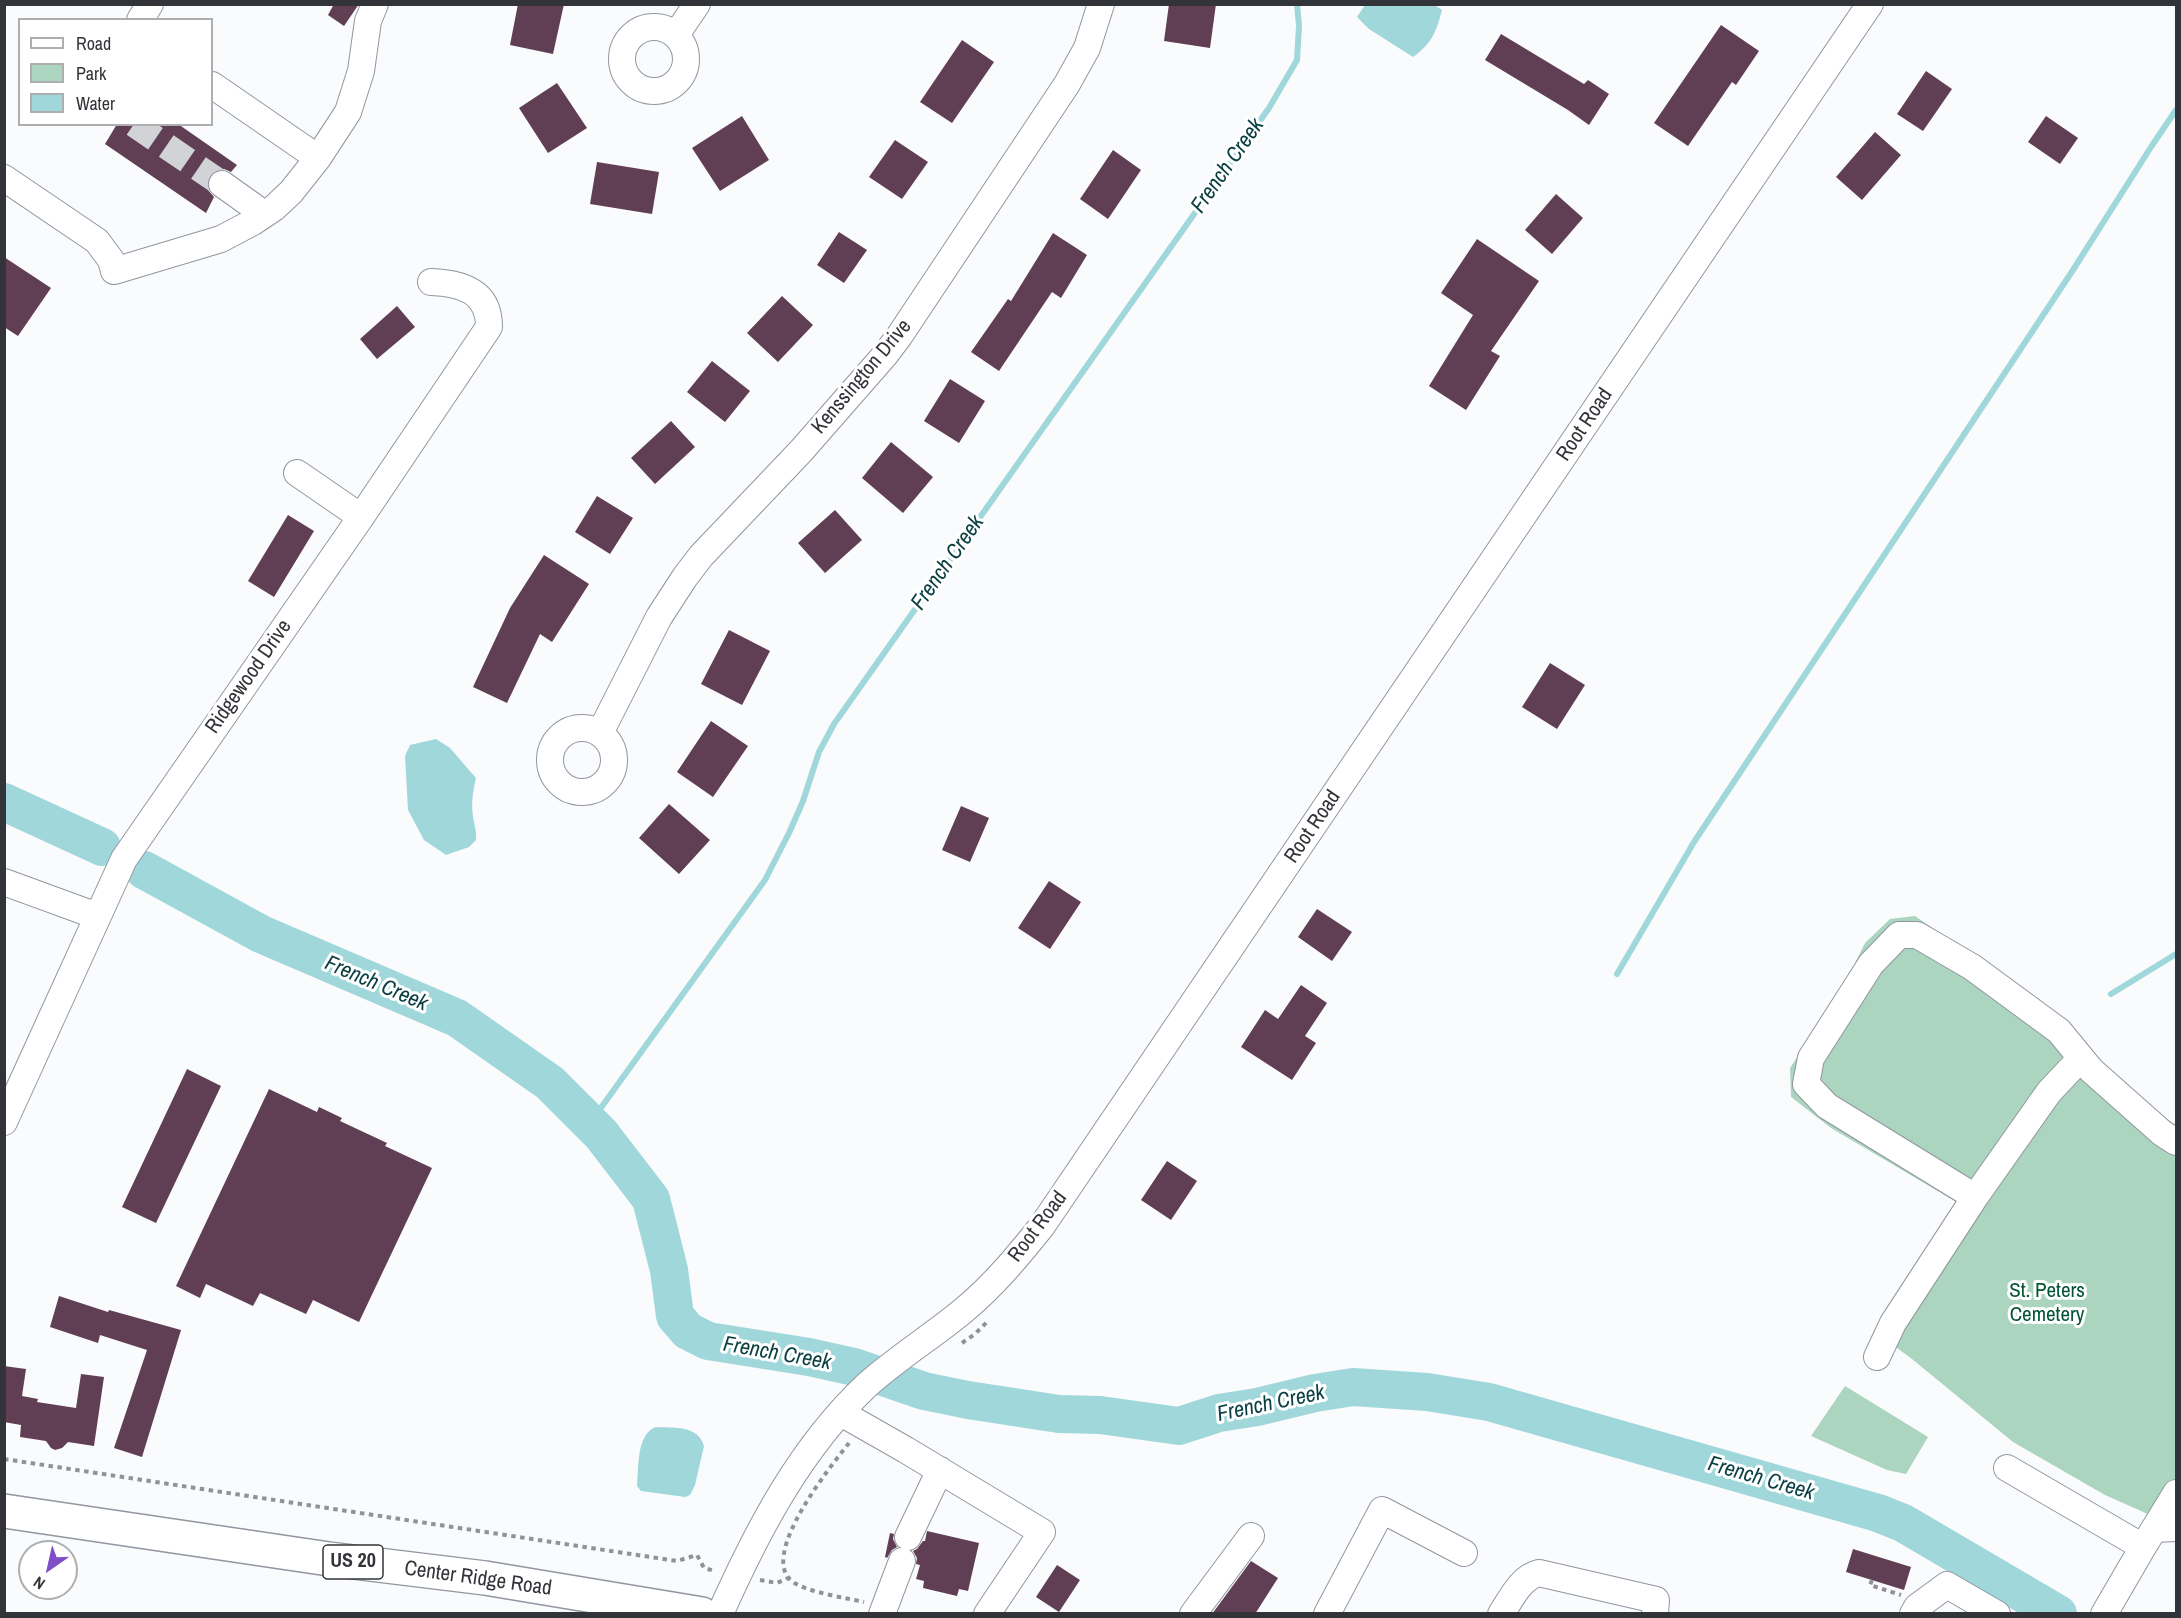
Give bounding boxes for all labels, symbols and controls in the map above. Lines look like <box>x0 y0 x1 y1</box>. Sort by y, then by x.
legend <box>18 18 213 126</box>
text: Road <box>76 31 111 56</box>
text: Park <box>76 61 106 86</box>
text: Water <box>76 91 115 116</box>
water label: French Creek <box>1186 114 1270 218</box>
street label: Kenssington Drive <box>807 315 917 439</box>
street label: Root Road <box>1552 384 1618 466</box>
water label: French Creek <box>906 511 990 615</box>
street label: Ridgewood Drive <box>201 615 297 739</box>
street label: Root Road <box>1280 786 1346 868</box>
water label: French Creek <box>321 951 431 1017</box>
street label: Root Road <box>1003 1187 1073 1267</box>
park label: St. Peters Cemetery <box>2009 1278 2085 1328</box>
water label: French Creek <box>721 1332 833 1376</box>
water label: French Creek <box>1215 1380 1327 1428</box>
water label: French Creek <box>1705 1451 1817 1507</box>
north arrow <box>18 1540 78 1600</box>
road number: US 20 <box>323 1545 383 1579</box>
street label: Center Ridge Road <box>403 1556 553 1602</box>
text: N <box>29 1571 49 1595</box>

